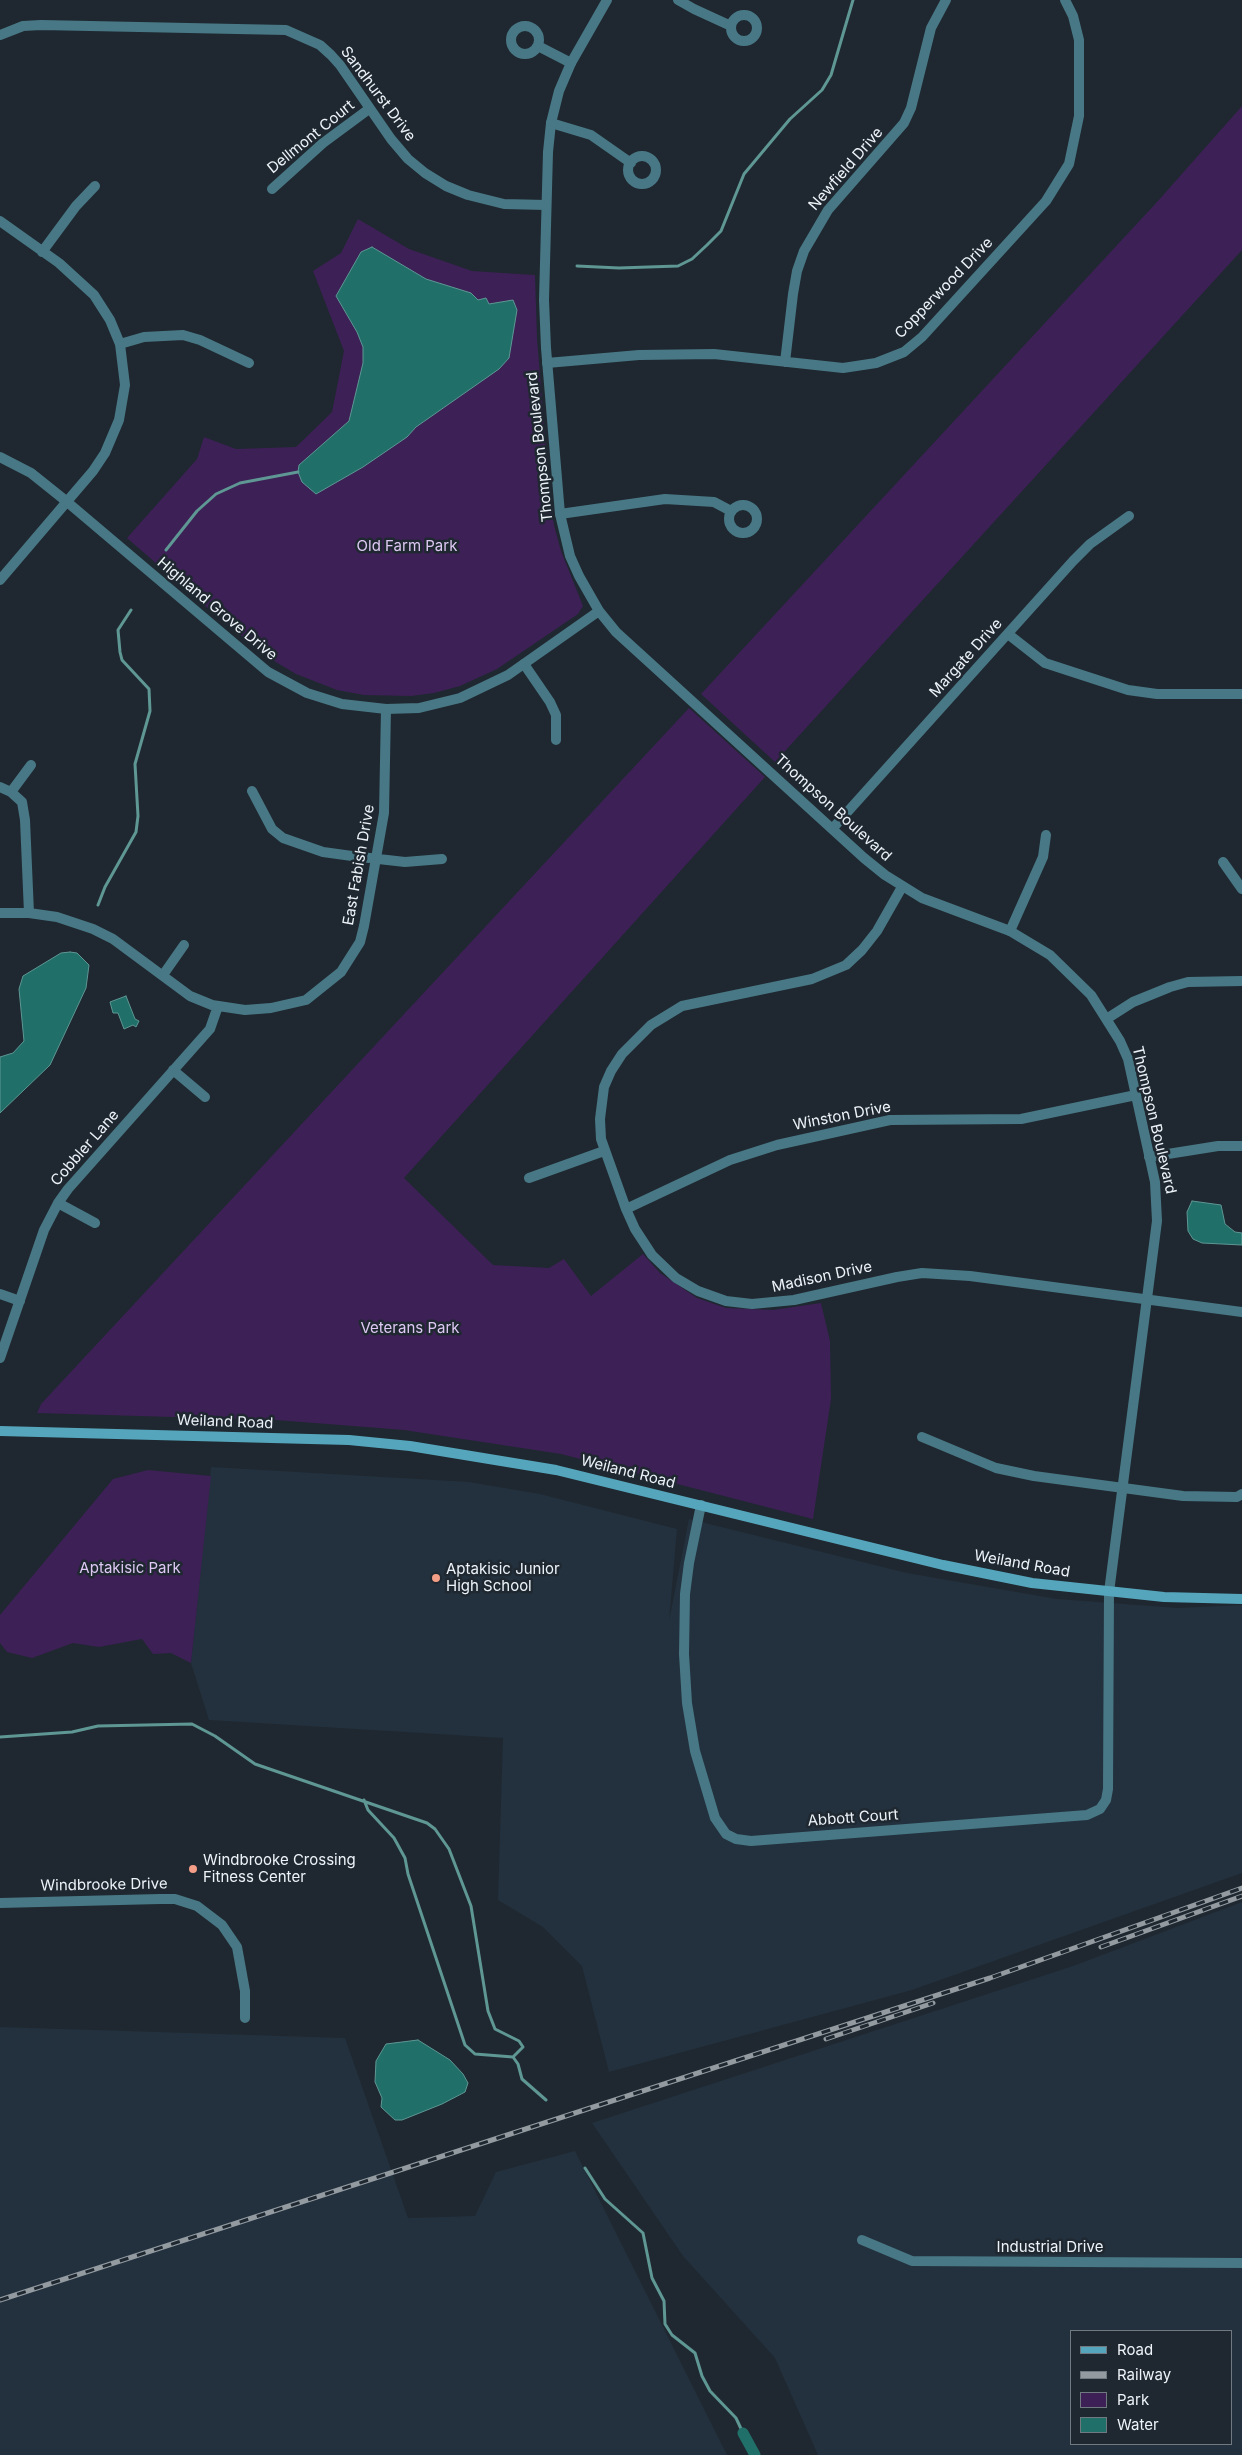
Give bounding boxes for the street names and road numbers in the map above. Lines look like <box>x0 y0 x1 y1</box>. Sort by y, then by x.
street label: Sandhurst Drive <box>337 43 419 145</box>
street label: Dellmont Court <box>264 96 358 178</box>
street label: Newfield Drive <box>805 124 887 214</box>
street label: Copperwood Drive <box>891 234 997 342</box>
street label: Thompson Boulevard <box>523 371 557 523</box>
street label: Highland Grove Drive <box>153 554 281 664</box>
street label: Margate Drive <box>926 615 1006 701</box>
street label: Thompson Boulevard <box>771 751 895 865</box>
street label: East Fabish Drive <box>340 803 378 927</box>
street label: Thompson Boulevard <box>1128 1044 1180 1196</box>
street label: Winston Drive <box>792 1098 892 1134</box>
street label: Cobbler Lane <box>47 1106 123 1190</box>
street label: Madison Drive <box>770 1258 874 1296</box>
street label: Weiland Road <box>176 1411 274 1433</box>
street label: Weiland Road <box>579 1452 677 1492</box>
street label: Weiland Road <box>973 1547 1071 1581</box>
street label: Abbott Court <box>807 1806 899 1830</box>
street label: Windbrooke Drive <box>40 1875 168 1895</box>
street label: Industrial Drive <box>997 2238 1103 2256</box>

